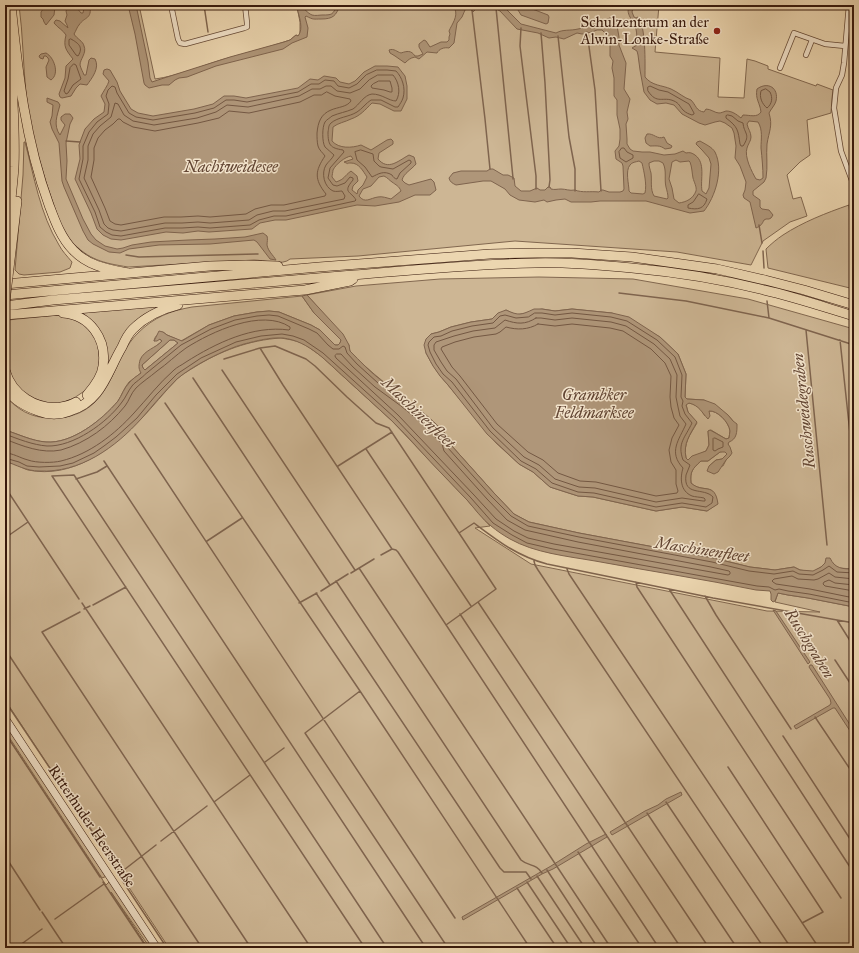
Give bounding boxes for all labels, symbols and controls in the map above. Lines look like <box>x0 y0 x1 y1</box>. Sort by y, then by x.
place label: Schulzentrum an der Alwin-Lonke-Straße <box>580 13 709 48</box>
marker: Schulzentrum an der Alwin-Lonke-Straße <box>712 26 722 36</box>
water label: Nachtweidesee <box>183 157 279 176</box>
water label: Ruschweidegraben <box>788 352 819 471</box>
water label: Maschinenfleet <box>375 371 460 454</box>
water label: Grambker Feldmarksee <box>553 385 635 422</box>
water label: Maschinenfleet <box>651 532 751 568</box>
water label: Ruschgraben <box>780 604 839 682</box>
street label: Ritterhuder Heerstraße <box>44 761 140 891</box>

